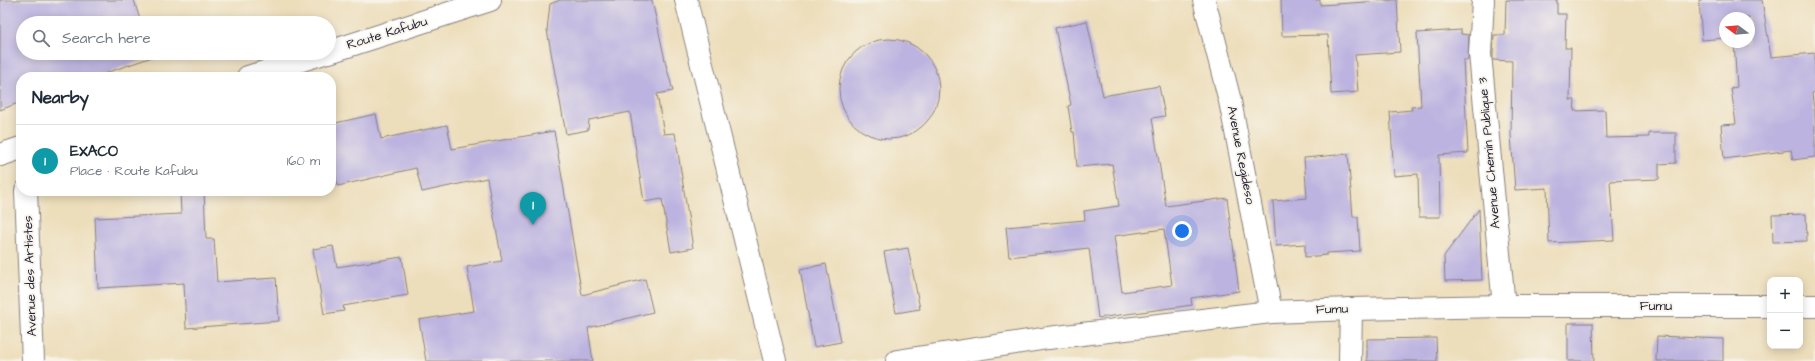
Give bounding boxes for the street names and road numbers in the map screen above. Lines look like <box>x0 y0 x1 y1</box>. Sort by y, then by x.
street label: Route Kafubu <box>344 12 430 54</box>
street label: Avenue Chemin Publique 3 <box>1473 76 1505 230</box>
street label: Avenue Regideso <box>1222 104 1260 207</box>
street label: Avenue des Artistes <box>19 215 41 337</box>
street label: Fumu <box>1640 297 1673 315</box>
street label: Fumu <box>1316 299 1349 319</box>

